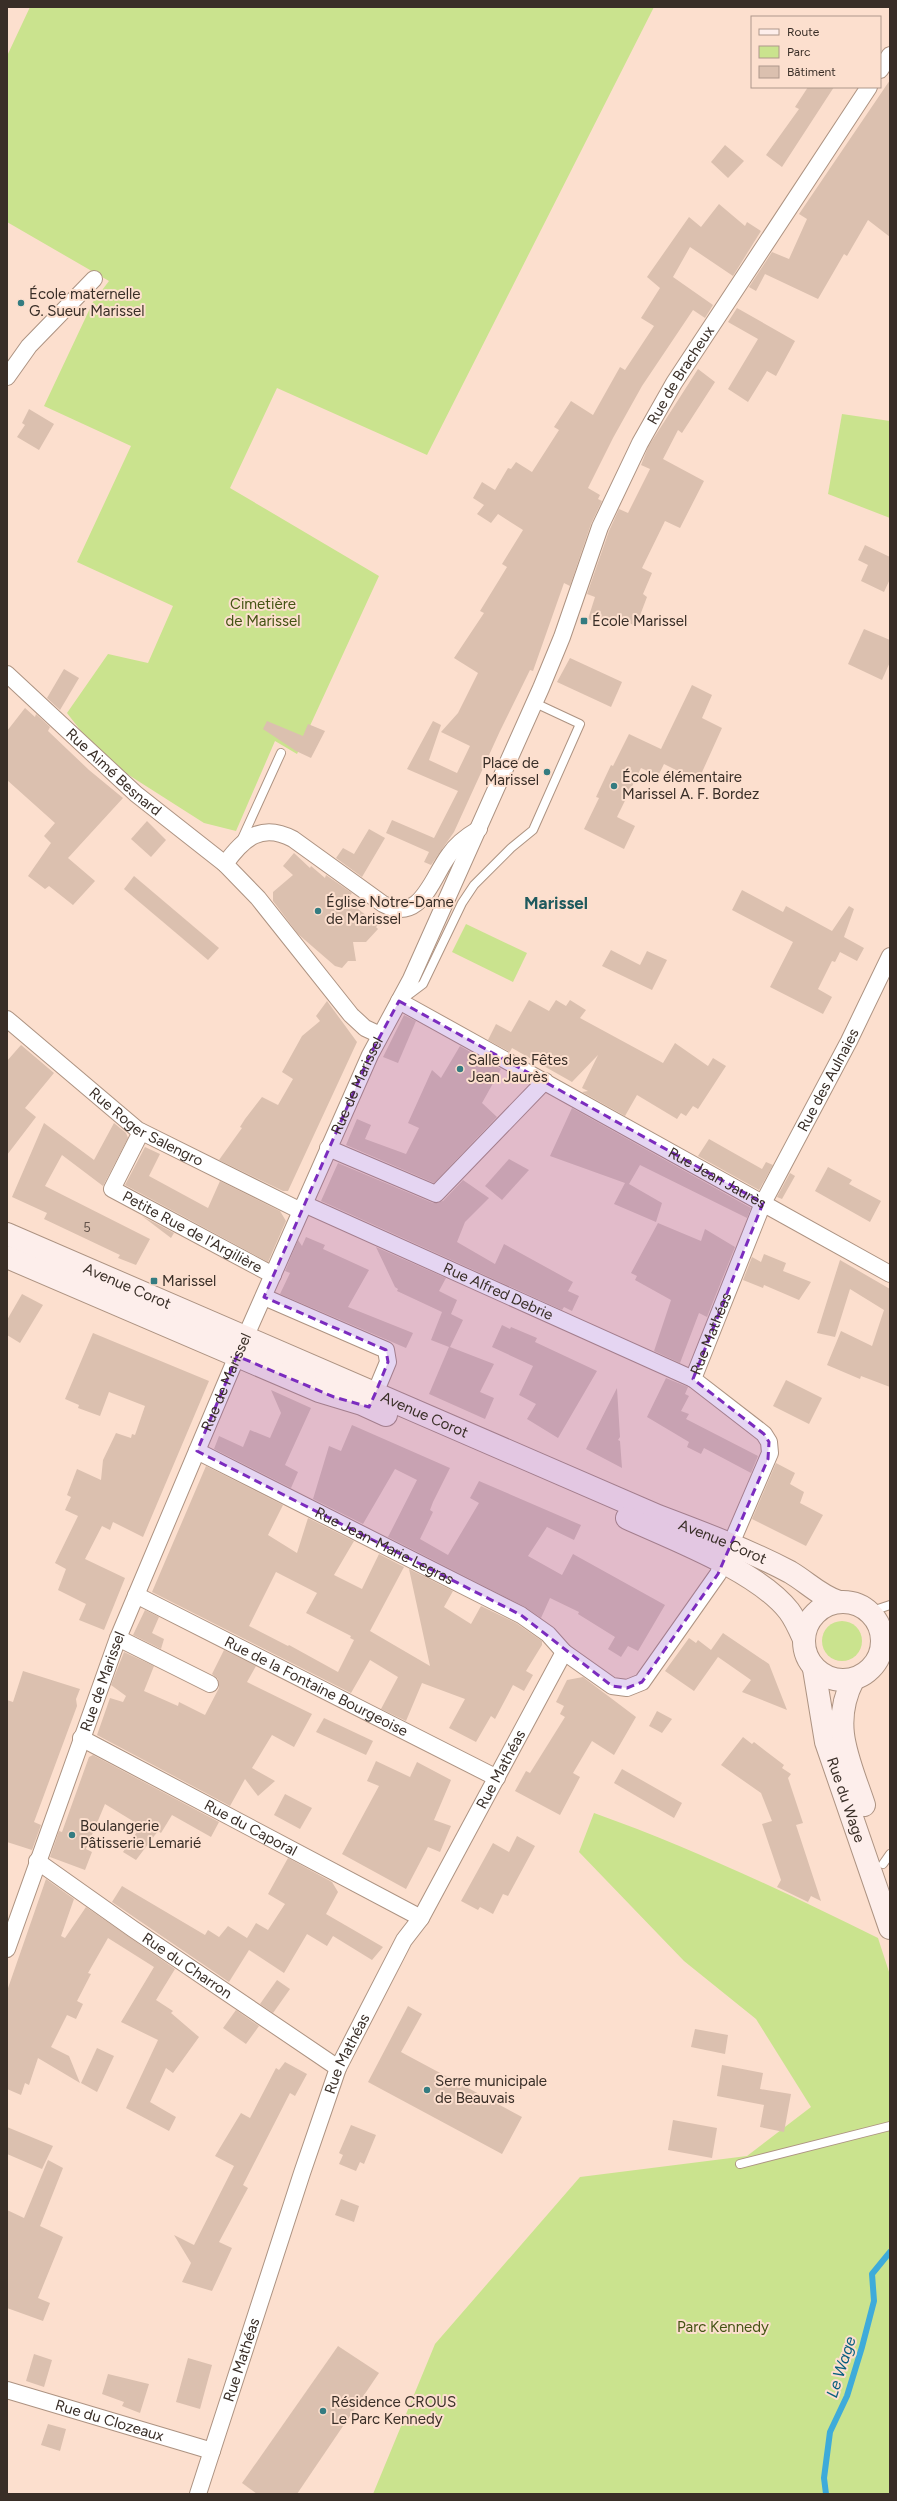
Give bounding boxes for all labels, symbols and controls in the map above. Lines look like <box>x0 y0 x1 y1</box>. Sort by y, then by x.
legend <box>751 16 881 88</box>
text: Route <box>787 25 820 39</box>
text: Parc <box>787 45 811 59</box>
text: Bâtiment <box>787 65 836 79</box>
place label: École maternelle G. Sueur Marissel <box>29 285 145 320</box>
marker: École maternelle G. Sueur Marissel <box>16 298 26 308</box>
street label: Rue de Bracheux <box>643 323 718 428</box>
park label: Cimetière de Marissel <box>225 595 301 630</box>
place label: École Marissel <box>592 612 687 630</box>
marker: École Marissel <box>579 616 589 626</box>
street label: Rue Aimé Besnard <box>62 725 165 820</box>
place label: Place de Marissel <box>482 754 539 789</box>
marker: Place de Marissel <box>542 767 552 777</box>
place label: École élémentaire Marissel A. F. Bordez <box>622 768 759 803</box>
marker: École élémentaire Marissel A. F. Bordez <box>609 781 619 791</box>
place label: Église Notre-Dame de Marissel <box>326 893 454 928</box>
district label: Marissel <box>524 893 588 913</box>
marker: Église Notre-Dame de Marissel <box>313 906 323 916</box>
street label: Rue des Aulnaies <box>794 1026 863 1135</box>
street label: Rue de Marissel <box>327 1034 387 1137</box>
place label: Salle des Fêtes Jean Jaurès <box>468 1051 568 1086</box>
marker: Salle des Fêtes Jean Jaurès <box>455 1064 465 1074</box>
street label: Rue Roger Salengro <box>86 1084 207 1170</box>
street label: Rue Jean Jaurès <box>665 1143 769 1212</box>
street label: Petite Rue de l'Argilière <box>119 1187 265 1277</box>
house number: 5 <box>83 1220 91 1235</box>
street label: Avenue Corot <box>81 1259 174 1313</box>
street label: Rue Alfred Debrie <box>440 1259 556 1324</box>
place label: Marissel <box>162 1272 216 1290</box>
marker: Marissel <box>149 1276 159 1286</box>
street label: Rue Mathéas <box>687 1290 735 1378</box>
street label: Rue de Marissel <box>197 1330 255 1434</box>
street label: Avenue Corot <box>378 1388 471 1442</box>
street label: Rue Jean-Marie Legras <box>312 1503 457 1588</box>
street label: Avenue Corot <box>676 1516 770 1568</box>
street label: Rue de Marissel <box>76 1629 129 1734</box>
street label: Rue de la Fontaine Bourgeoise <box>222 1632 411 1740</box>
street label: Rue Mathéas <box>472 1727 529 1812</box>
street label: Rue du Wage <box>823 1755 869 1845</box>
street label: Rue du Caporal <box>201 1796 300 1860</box>
place label: Boulangerie Pâtisserie Lemarié <box>80 1817 201 1852</box>
marker: Boulangerie Pâtisserie Lemarié <box>67 1830 77 1840</box>
street label: Rue du Charron <box>139 1929 235 2002</box>
street label: Rue Mathéas <box>321 2010 374 2096</box>
place label: Serre municipale de Beauvais <box>435 2072 547 2107</box>
marker: Serre municipale de Beauvais <box>422 2085 432 2095</box>
street label: Rue Mathéas <box>219 2316 263 2404</box>
park label: Parc Kennedy <box>677 2318 769 2336</box>
water label: Le Wage <box>822 2334 860 2400</box>
place label: Résidence CROUS Le Parc Kennedy <box>331 2393 456 2428</box>
street label: Rue du Clozeaux <box>53 2396 166 2445</box>
marker: Résidence CROUS Le Parc Kennedy <box>318 2406 328 2416</box>

